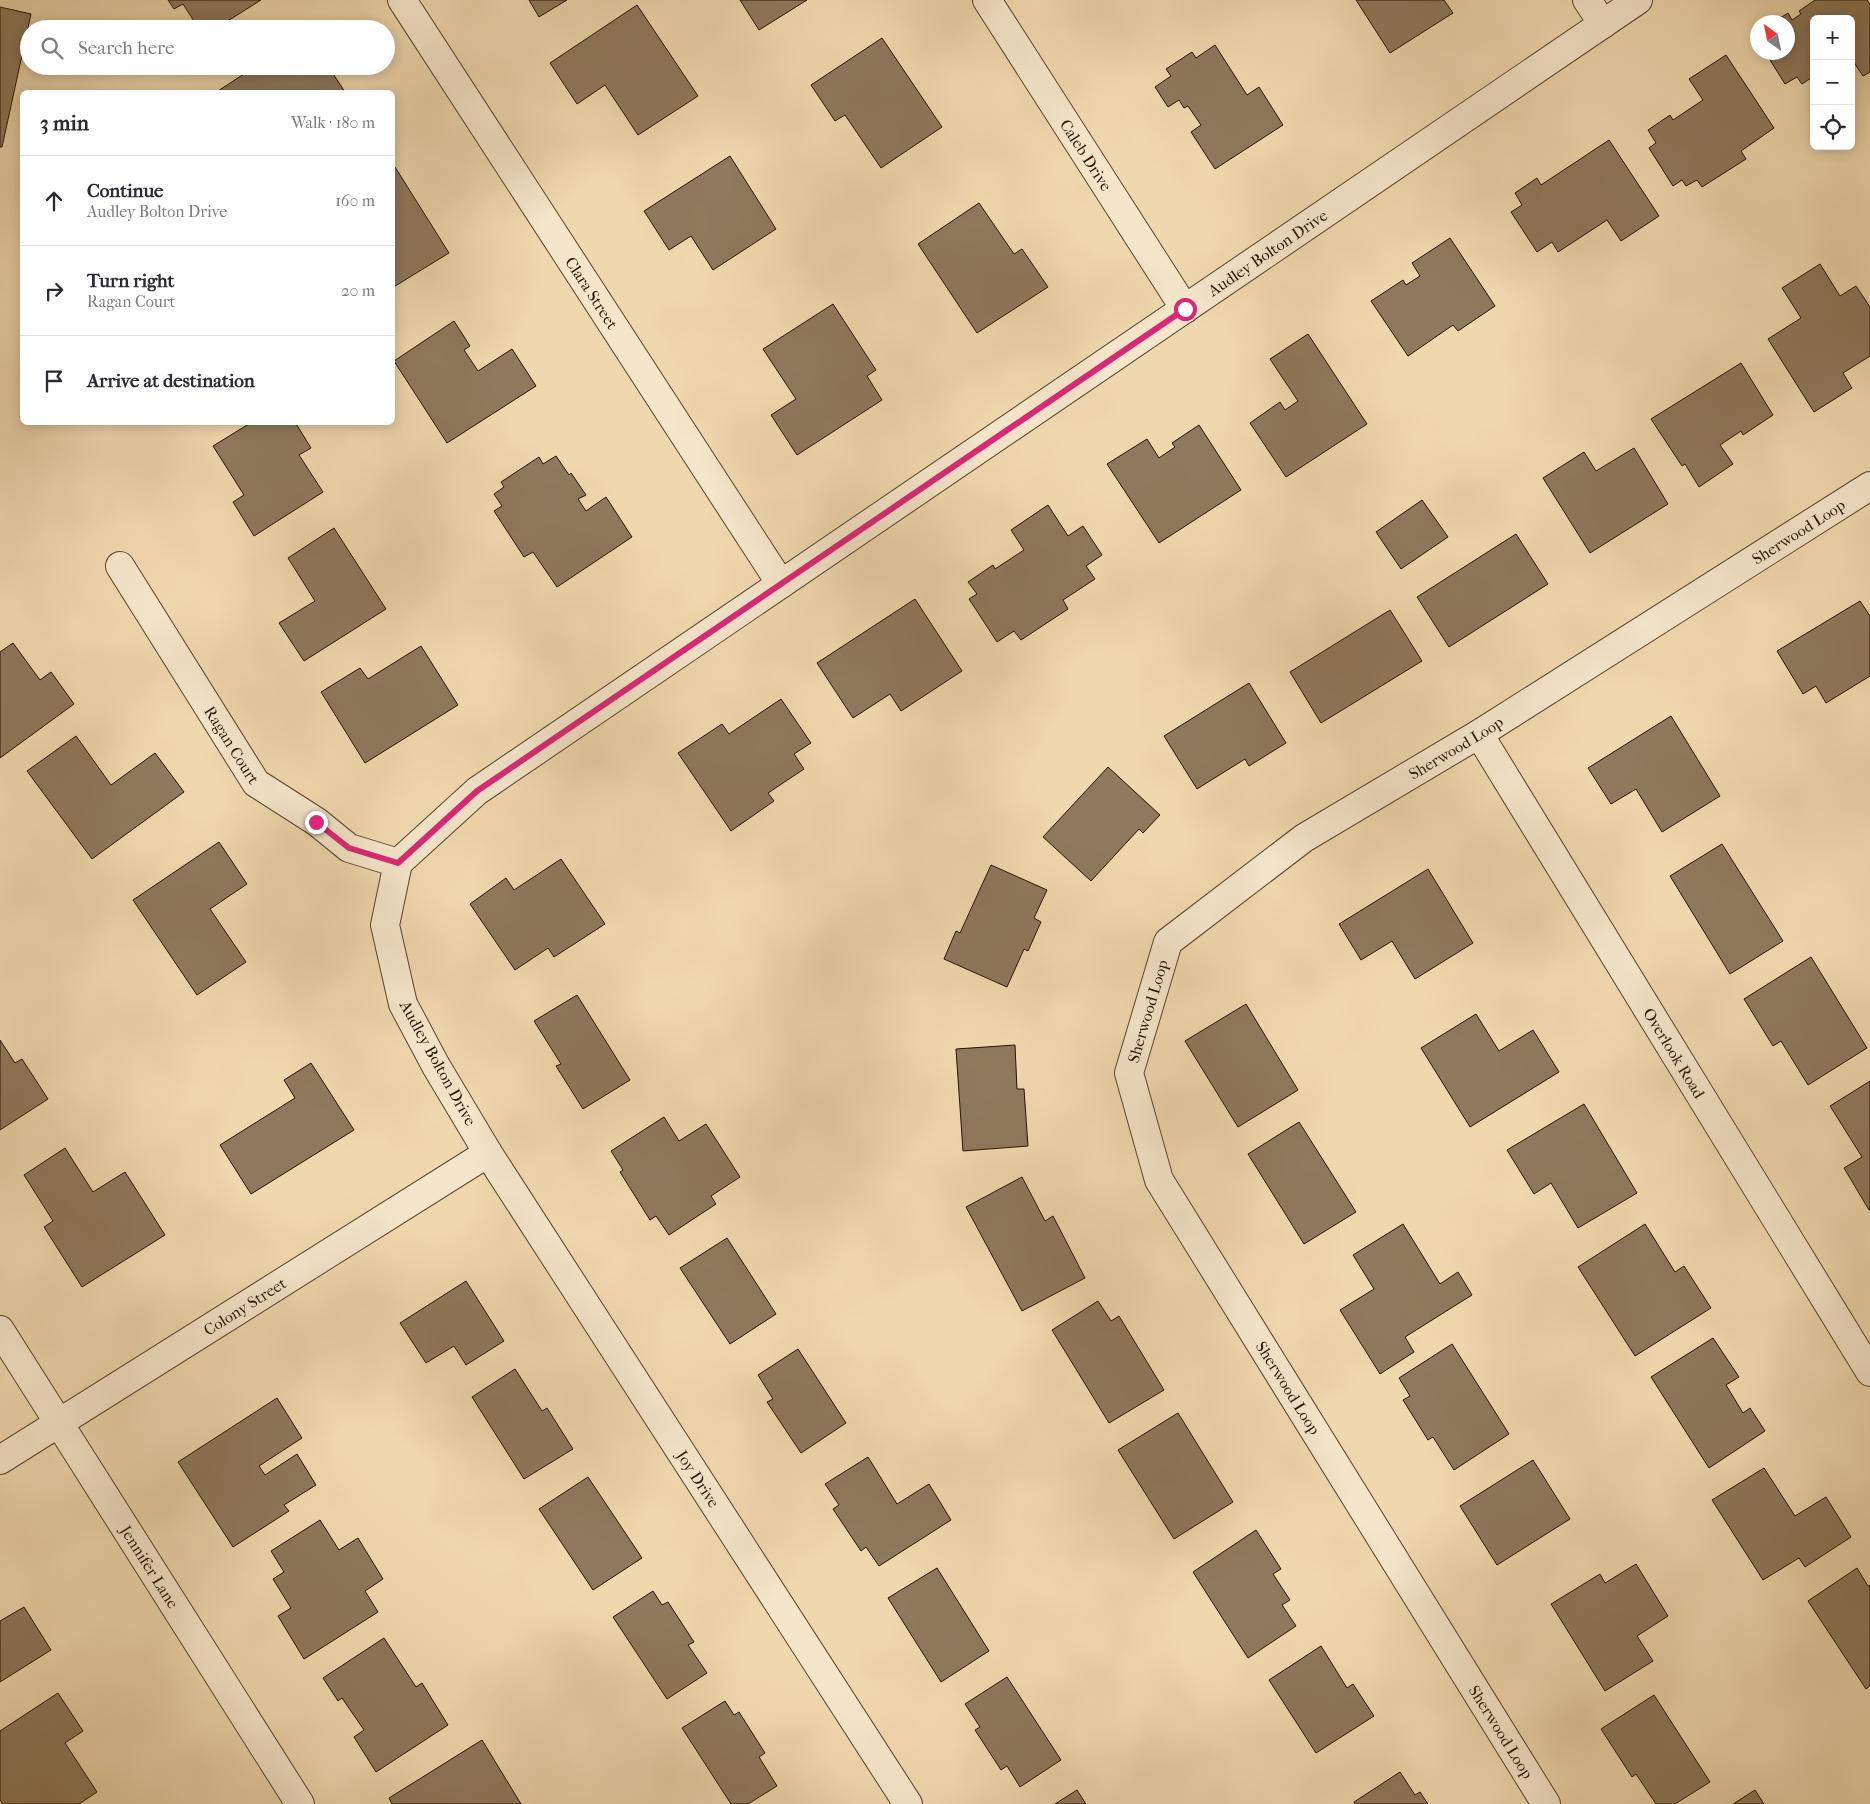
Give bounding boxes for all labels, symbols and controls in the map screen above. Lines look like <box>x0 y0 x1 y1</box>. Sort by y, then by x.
north arrow <box>1750 15 1795 60</box>
map controls <box>1810 15 1855 150</box>
button: + <box>1810 15 1855 60</box>
search box <box>20 20 395 75</box>
icon: search <box>38 34 66 62</box>
text: Search here <box>78 37 174 59</box>
button: − <box>1810 60 1855 105</box>
button: locate <box>1810 105 1855 150</box>
text: 3 min <box>40 111 89 135</box>
text: Walk · 180 m <box>291 113 375 132</box>
street label: Caleb Drive <box>1056 116 1116 194</box>
text: Continue <box>87 180 163 202</box>
icon: ahead <box>40 187 68 215</box>
text: 160 m <box>335 191 375 210</box>
text: Audley Bolton Drive <box>87 202 227 221</box>
street label: Audley Bolton Drive <box>1203 205 1331 300</box>
street label: Clara Street <box>562 253 623 333</box>
text: Turn right <box>87 270 174 292</box>
icon: right <box>40 277 68 305</box>
text: 20 m <box>341 281 375 300</box>
text: Ragan Court <box>87 292 175 311</box>
route start <box>1174 298 1197 321</box>
icon: arrive <box>40 367 68 395</box>
text: Arrive at destination <box>87 370 255 392</box>
street label: Sherwood Loop <box>1748 495 1849 568</box>
street label: Ragan Court <box>201 702 264 788</box>
street label: Sherwood Loop <box>1405 712 1507 783</box>
route end <box>305 811 328 834</box>
street label: Sherwood Loop <box>1123 957 1172 1065</box>
street label: Audley Bolton Drive <box>395 996 480 1129</box>
street label: Overlook Road <box>1639 1004 1710 1102</box>
street label: Colony Street <box>200 1273 290 1339</box>
street label: Sherwood Loop <box>1252 1338 1324 1438</box>
street label: Joy Drive <box>671 1445 724 1511</box>
street label: Jennifer Lane <box>115 1520 183 1612</box>
street label: Sherwood Loop <box>1465 1682 1537 1782</box>

